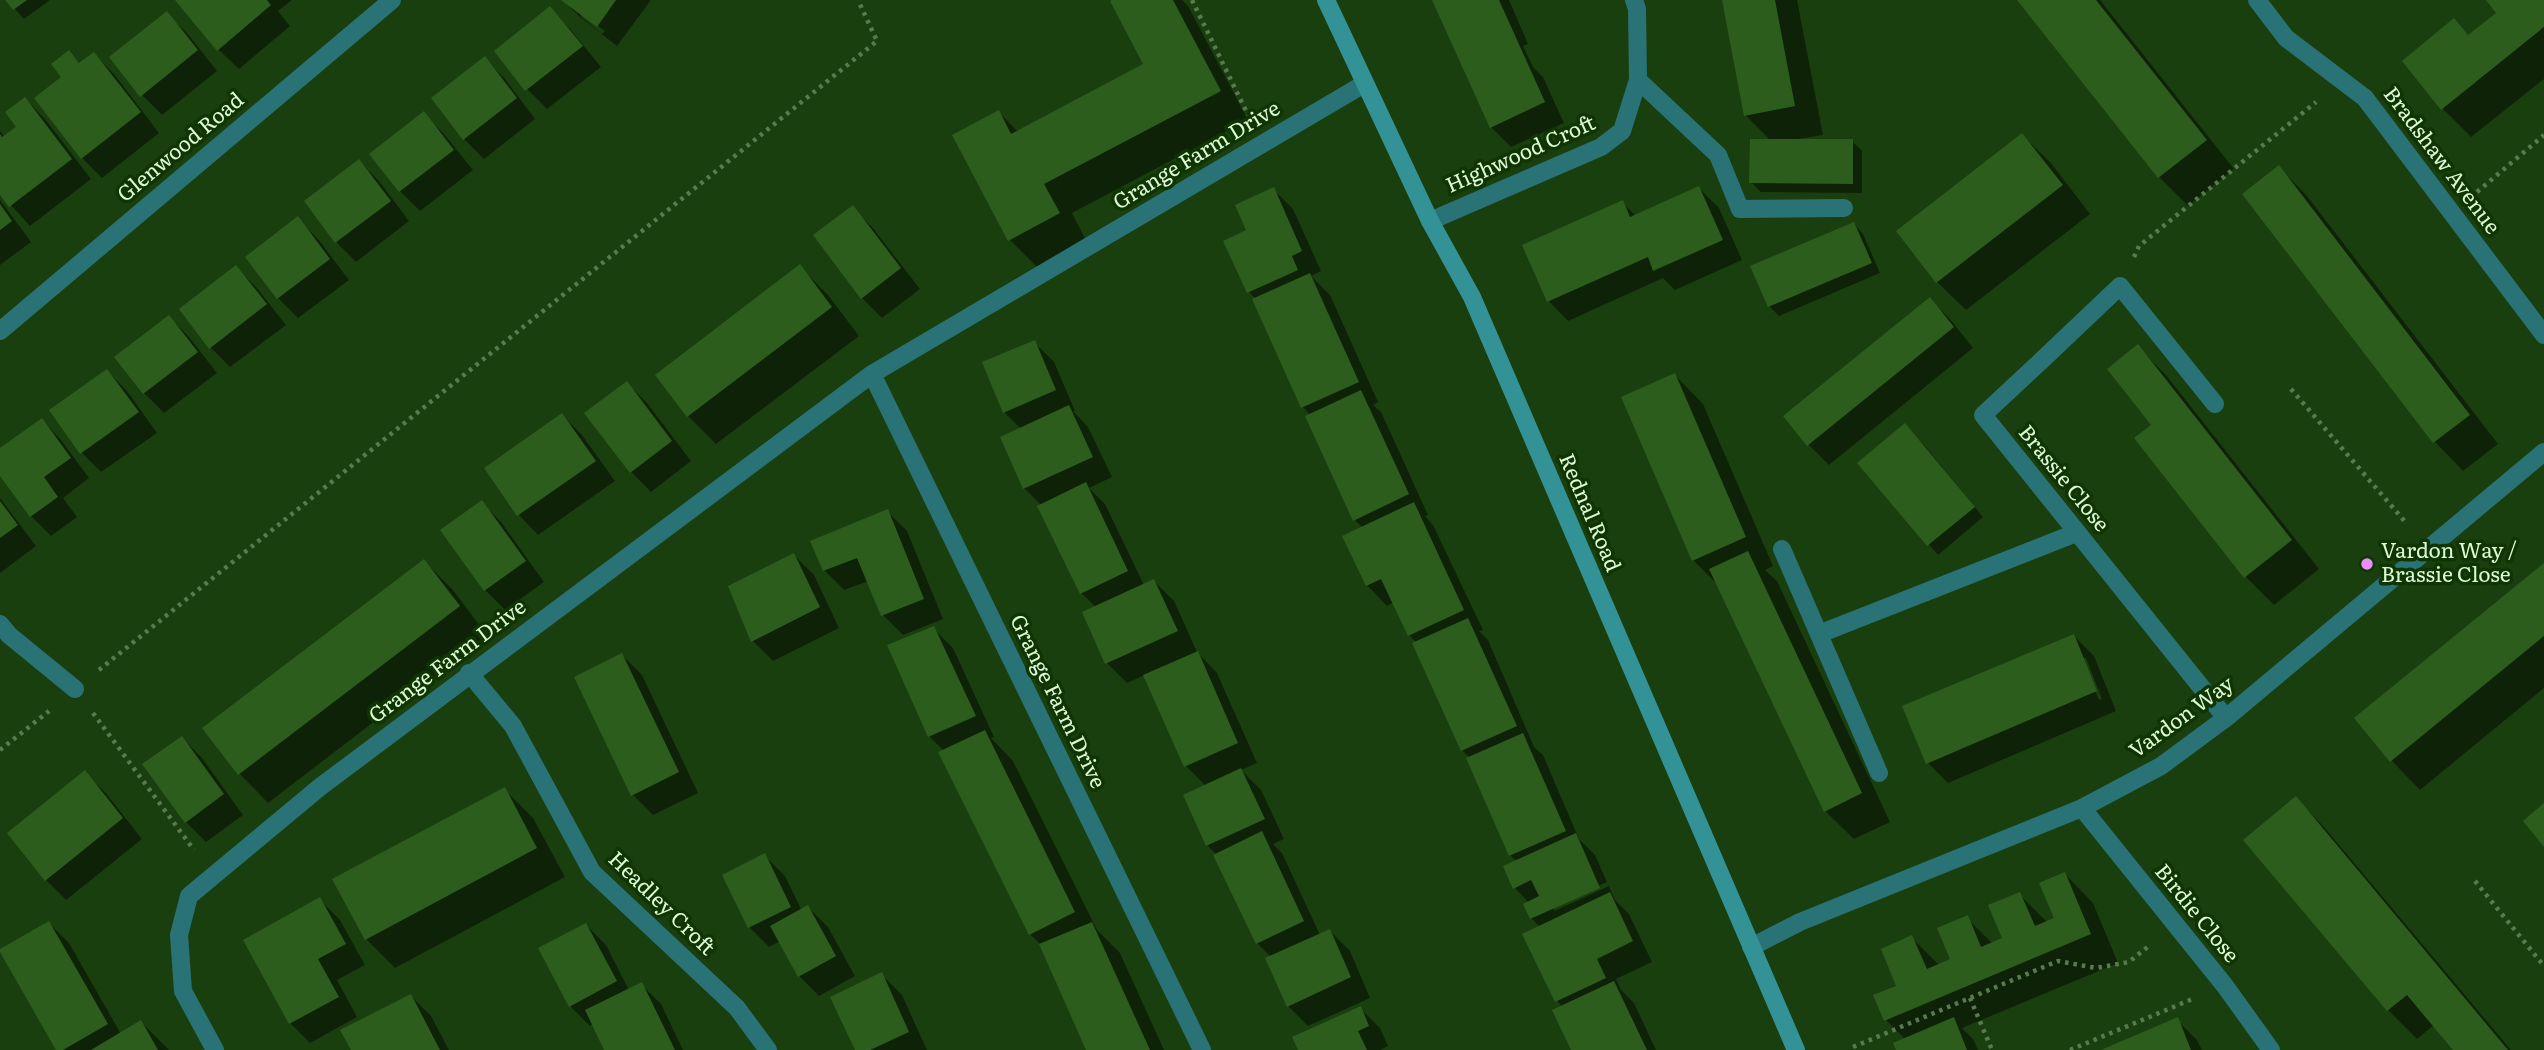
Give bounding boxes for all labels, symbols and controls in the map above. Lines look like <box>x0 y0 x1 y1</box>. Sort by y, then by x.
street label: Bradshaw Avenue <box>2377 82 2505 240</box>
street label: Glenwood Road <box>113 88 249 208</box>
street label: Grange Farm Drive <box>1109 96 1285 216</box>
street label: Highwood Croft <box>1442 111 1600 199</box>
street label: Brassie Close <box>2012 421 2114 537</box>
street label: Rednal Road <box>1553 450 1625 576</box>
place label: Vardon Way / Brassie Close <box>2381 539 2517 589</box>
marker: Vardon Way / Brassie Close <box>2359 556 2375 572</box>
street label: Grange Farm Drive <box>365 595 531 729</box>
street label: Grange Farm Drive <box>1004 611 1110 793</box>
street label: Vardon Way <box>2125 672 2239 764</box>
street label: Headley Croft <box>603 847 719 961</box>
street label: Birdie Close <box>2149 860 2243 968</box>

